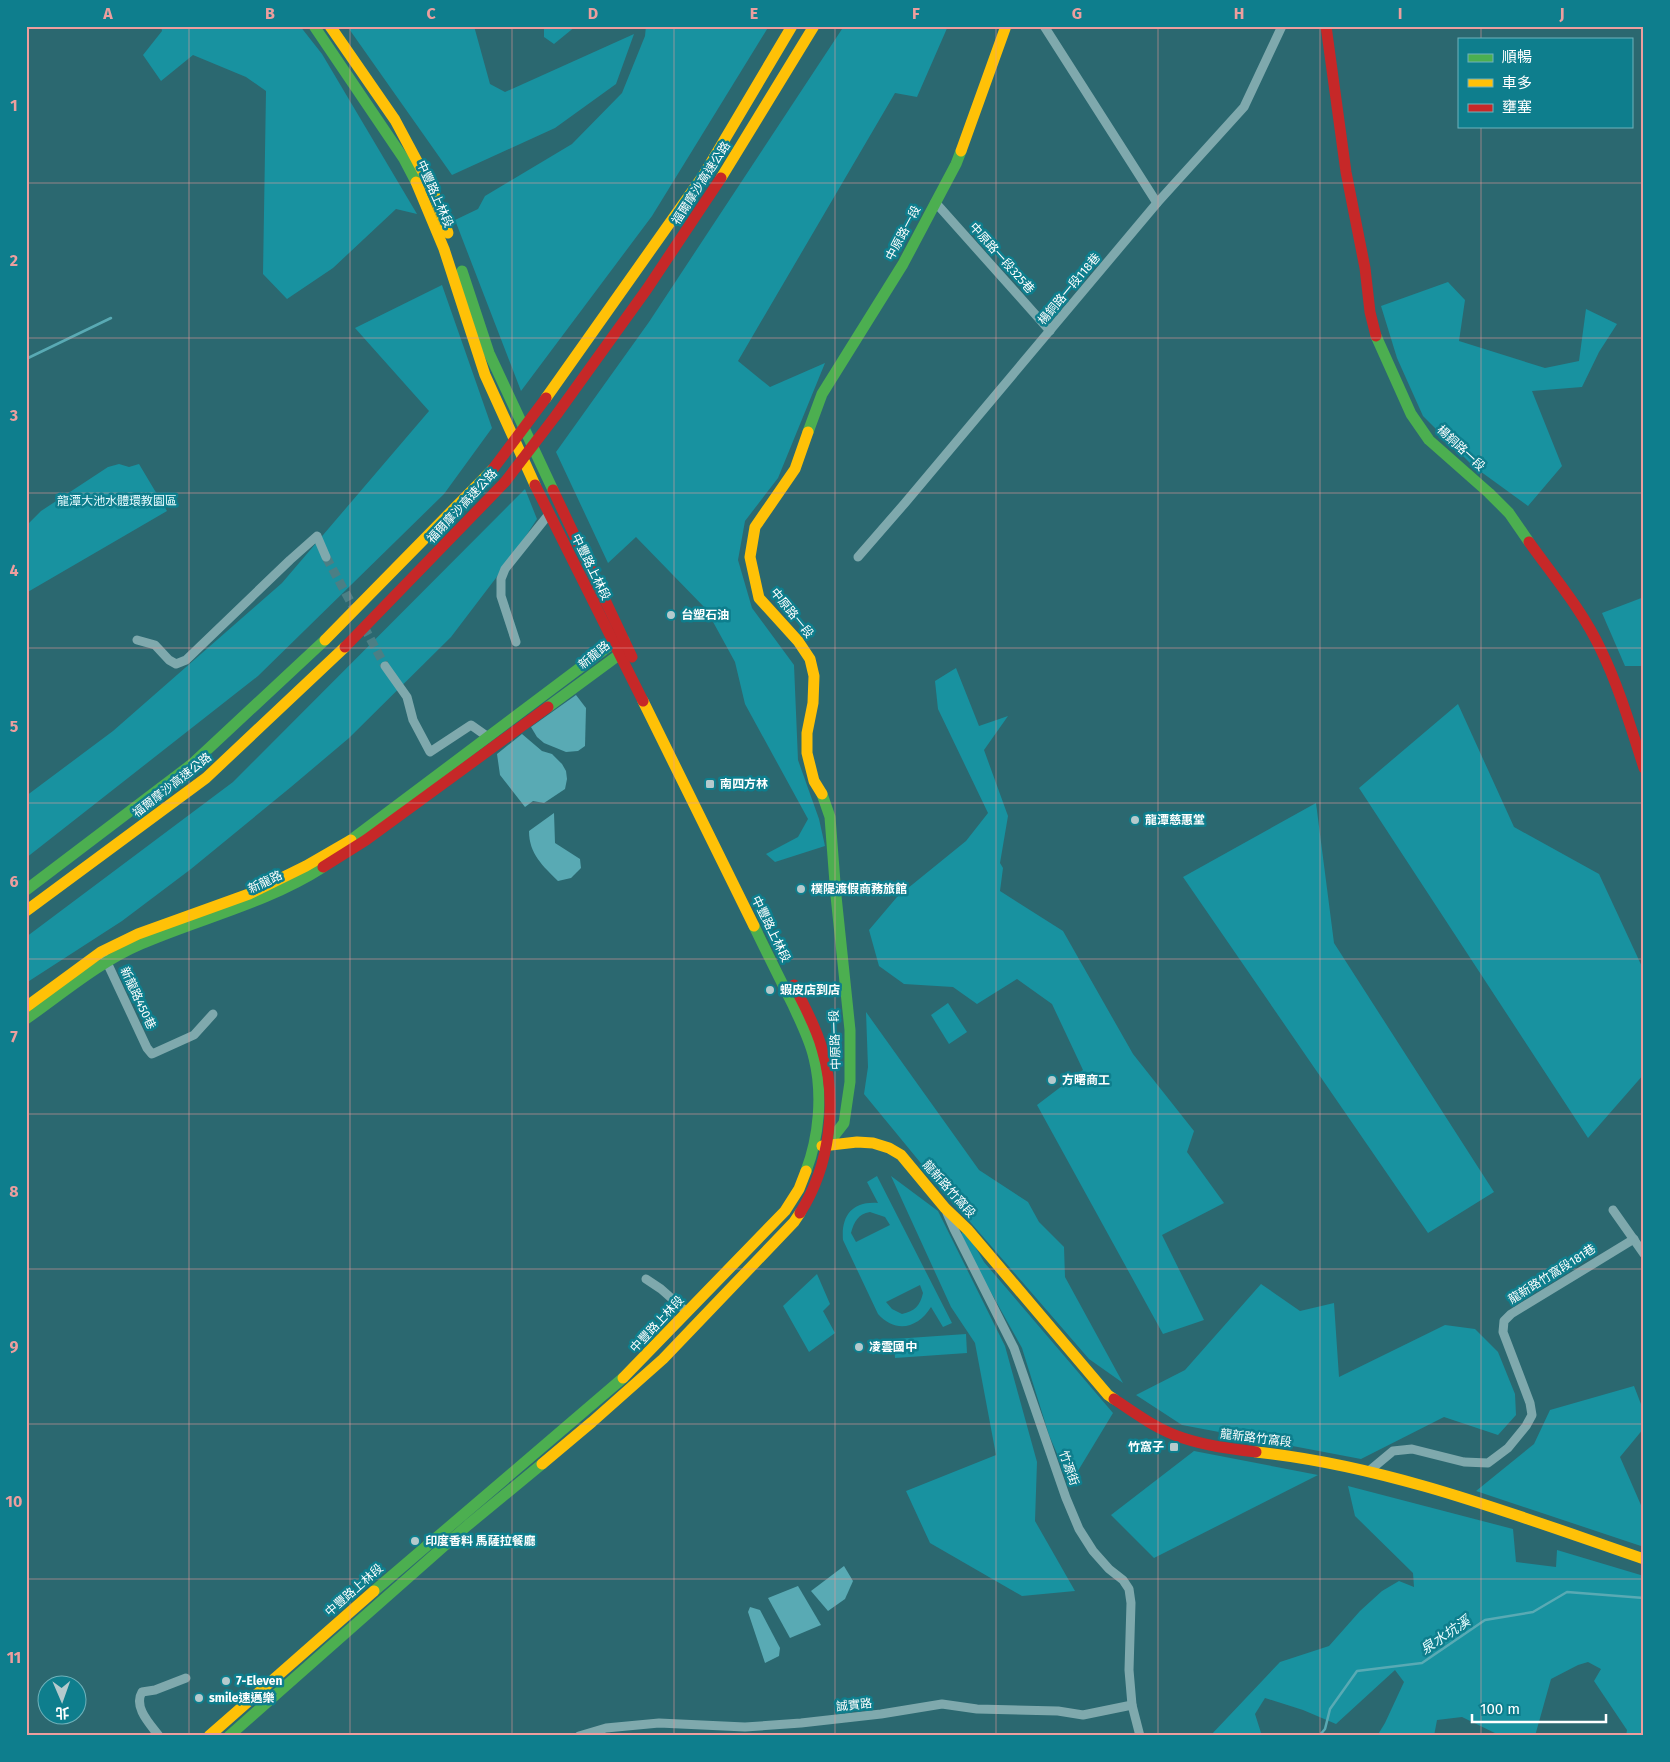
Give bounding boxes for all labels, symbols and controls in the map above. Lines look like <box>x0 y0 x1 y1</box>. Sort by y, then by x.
text: A <box>102 4 113 23</box>
text: B <box>265 4 275 23</box>
text: C <box>426 4 436 23</box>
text: D <box>588 4 598 23</box>
text: E <box>750 4 758 23</box>
text: F <box>912 4 920 23</box>
text: G <box>1072 4 1082 23</box>
text: H <box>1234 4 1244 23</box>
text: I <box>1398 4 1402 23</box>
text: J <box>1558 4 1565 23</box>
legend <box>1458 38 1632 128</box>
text: 順暢 <box>1502 48 1532 66</box>
text: 車多 <box>1502 74 1532 92</box>
text: 1 <box>10 96 18 115</box>
text: 壅塞 <box>1502 98 1532 116</box>
street label: 福爾摩沙高速公路 <box>669 139 733 227</box>
street label: 中豐路上林段 <box>414 158 456 230</box>
street label: 中原路一段 <box>883 203 923 263</box>
street label: 中原路一段325巷 <box>967 220 1037 296</box>
street label: 楊銅路一段118巷 <box>1035 250 1103 328</box>
text: 2 <box>10 251 18 270</box>
text: 3 <box>9 406 18 425</box>
street label: 楊銅路一段 <box>1434 422 1488 474</box>
street label: 福爾摩沙高速公路 <box>424 466 500 546</box>
park label: 龍潭大池水體環教園區 <box>57 494 177 508</box>
street label: 中豐路上林段 <box>569 532 613 602</box>
text: 4 <box>9 561 19 580</box>
street label: 中原路一段 <box>768 585 816 641</box>
place label: 台塑石油 <box>681 608 729 622</box>
marker: 台塑石油 <box>665 609 677 621</box>
street label: 新龍路 <box>576 638 612 672</box>
text: 5 <box>10 717 19 736</box>
street label: 福爾摩沙高速公路 <box>130 750 214 820</box>
place label: 南四方林 <box>720 777 768 791</box>
marker: 南四方林 <box>704 778 716 790</box>
place label: 龍潭慈惠堂 <box>1145 813 1205 827</box>
marker: 龍潭慈惠堂 <box>1129 814 1141 826</box>
street label: 新龍路 <box>246 868 284 896</box>
text: 6 <box>9 872 19 891</box>
place label: 樸隄渡假商務旅館 <box>811 882 907 896</box>
marker: 樸隄渡假商務旅館 <box>795 883 807 895</box>
street label: 中豐路上林段 <box>749 894 793 964</box>
street label: 新龍路450巷 <box>118 965 158 1031</box>
place label: 蝦皮店到店 <box>780 983 840 997</box>
marker: 蝦皮店到店 <box>764 984 776 996</box>
street label: 中原路一段 <box>827 1010 843 1070</box>
text: 7 <box>10 1027 18 1046</box>
place label: 方曙商工 <box>1062 1073 1110 1087</box>
marker: 方曙商工 <box>1046 1074 1058 1086</box>
street label: 龍新路竹窩段 <box>920 1158 978 1220</box>
text: 8 <box>9 1182 19 1201</box>
street label: 龍新路竹窩段181巷 <box>1506 1241 1598 1307</box>
street label: 中豐路上林段 <box>627 1293 687 1355</box>
text: 9 <box>10 1337 19 1356</box>
place label: 凌雲國中 <box>869 1340 917 1354</box>
marker: 凌雲國中 <box>853 1341 865 1353</box>
street label: 龍新路竹窩段 <box>1219 1427 1293 1449</box>
place label: 竹窩子 <box>1128 1440 1164 1454</box>
marker: 竹窩子 <box>1168 1441 1180 1453</box>
street label: 竹源街 <box>1057 1449 1081 1487</box>
text: 10 <box>6 1492 22 1511</box>
place label: 印度香料 馬薩拉餐廳 <box>425 1534 536 1548</box>
marker: 印度香料 馬薩拉餐廳 <box>409 1535 421 1547</box>
street label: 中豐路上林段 <box>322 1561 386 1619</box>
water label: 泉水坑溪 <box>1417 1612 1475 1658</box>
text: 11 <box>7 1648 21 1667</box>
north arrow <box>38 1674 88 1724</box>
place label: 7-Eleven <box>236 1674 282 1688</box>
marker: 7-Eleven <box>220 1675 232 1687</box>
place label: smile速邁樂 <box>209 1691 274 1705</box>
marker: smile速邁樂 <box>193 1692 205 1704</box>
scale bar <box>1472 1692 1606 1724</box>
street label: 誠實路 <box>835 1696 873 1714</box>
text: 100 m <box>1480 1700 1520 1718</box>
text: 北 <box>55 1704 70 1721</box>

